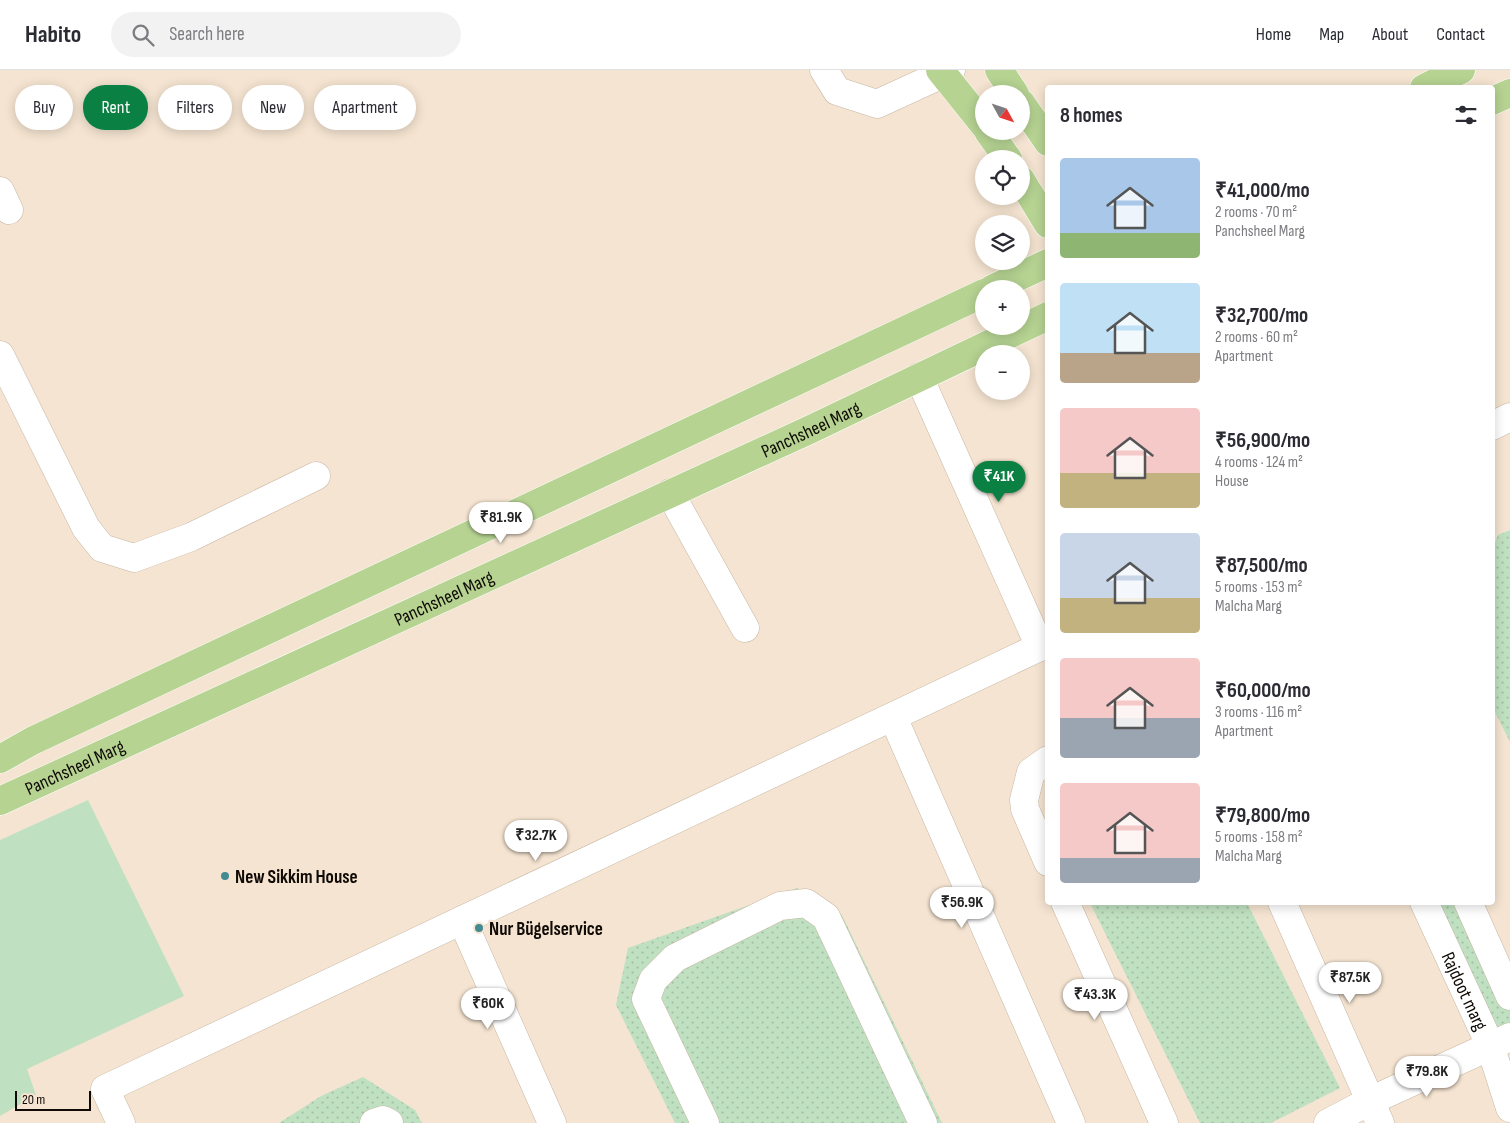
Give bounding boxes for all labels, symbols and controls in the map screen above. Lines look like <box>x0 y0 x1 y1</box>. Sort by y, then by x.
search box <box>111 12 461 57</box>
text: Habito <box>25 20 81 49</box>
icon: search <box>129 21 157 49</box>
text: Search here <box>169 23 245 46</box>
text: Home <box>1256 24 1291 45</box>
text: Map <box>1319 24 1344 45</box>
text: About <box>1372 24 1408 45</box>
text: Contact <box>1436 24 1485 45</box>
chip: Buy <box>15 85 73 130</box>
chip: Rent <box>83 85 148 130</box>
chip: Filters <box>158 85 232 130</box>
chip: New <box>242 85 304 130</box>
chip: Apartment <box>314 85 416 130</box>
north arrow <box>975 85 1030 140</box>
map controls <box>975 85 1030 400</box>
icon: filters <box>1452 101 1480 129</box>
text: 8 homes <box>1060 103 1123 128</box>
button: locate <box>975 150 1030 205</box>
icon: home <box>1100 178 1160 238</box>
text: ₹41,000/mo <box>1215 178 1310 203</box>
text: 2 rooms · 70 m² <box>1215 203 1297 222</box>
button: layers <box>975 215 1030 270</box>
text: Panchsheel Marg <box>1215 222 1305 241</box>
button: + <box>975 280 1030 335</box>
icon: home <box>1100 303 1160 363</box>
text: ₹32,700/mo <box>1215 303 1308 328</box>
text: 2 rooms · 60 m² <box>1215 328 1298 347</box>
button: − <box>975 345 1030 400</box>
text: Apartment <box>1215 347 1273 366</box>
street label: Panchsheel Marg <box>758 397 865 463</box>
icon: home <box>1100 428 1160 488</box>
text: ₹56,900/mo <box>1215 428 1310 453</box>
text: 4 rooms · 124 m² <box>1215 453 1303 472</box>
pin: ₹41K <box>969 460 1029 503</box>
text: ₹41K <box>984 467 1014 486</box>
text: House <box>1215 472 1249 491</box>
pin: ₹81.9K <box>460 502 542 544</box>
text: ₹81.9K <box>480 508 522 527</box>
icon: home <box>1100 553 1160 613</box>
text: ₹87,500/mo <box>1215 553 1308 578</box>
street label: Panchsheel Marg <box>391 566 498 632</box>
text: 5 rooms · 153 m² <box>1215 578 1302 597</box>
text: Malcha Marg <box>1215 597 1282 616</box>
icon: home <box>1100 678 1160 738</box>
text: ₹60,000/mo <box>1215 678 1311 703</box>
text: 3 rooms · 116 m² <box>1215 703 1302 722</box>
text: Apartment <box>1215 722 1273 741</box>
street label: Panchsheel Marg <box>22 735 129 801</box>
icon: home <box>1100 803 1160 863</box>
text: ₹79,800/mo <box>1215 803 1310 828</box>
pin: ₹32.7K <box>495 820 577 862</box>
text: ₹32.7K <box>515 826 557 845</box>
text: 5 rooms · 158 m² <box>1215 828 1303 847</box>
text: Malcha Marg <box>1215 847 1282 866</box>
place label: New Sikkim House <box>235 866 358 889</box>
marker: New Sikkim House <box>219 870 231 882</box>
pin: ₹56.9K <box>921 886 1003 929</box>
text: ₹56.9K <box>941 893 983 912</box>
place label: Nur Bügelservice <box>489 918 603 941</box>
marker: Nur Bügelservice <box>473 922 485 934</box>
street label: Rajdoot marg <box>1436 949 1492 1035</box>
pin: ₹87.5K <box>1309 962 1391 1004</box>
text: ₹87.5K <box>1330 968 1370 987</box>
pin: ₹43.3K <box>1054 978 1136 1021</box>
text: ₹43.3K <box>1074 985 1116 1004</box>
pin: ₹60K <box>458 988 518 1030</box>
text: ₹60K <box>472 994 504 1013</box>
pin: ₹79.8K <box>1386 1056 1468 1098</box>
text: ₹79.8K <box>1406 1062 1448 1081</box>
scale bar <box>15 1088 91 1111</box>
text: 20 m <box>22 1091 45 1108</box>

